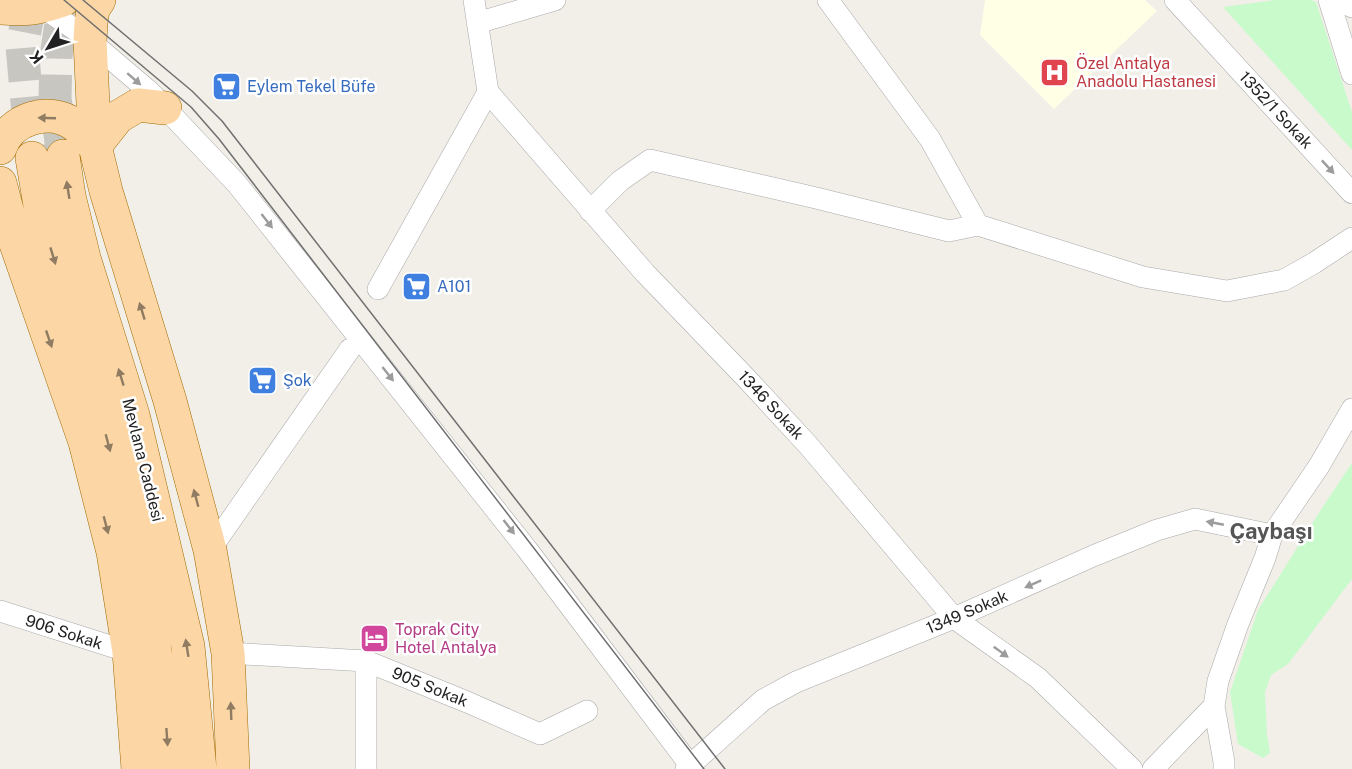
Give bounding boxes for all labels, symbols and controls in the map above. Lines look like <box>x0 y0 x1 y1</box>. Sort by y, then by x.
north arrow <box>18 18 78 78</box>
text: K <box>25 46 48 68</box>
place label: Özel Antalya Anadolu Hastanesi <box>1076 53 1216 91</box>
hospital icon: Özel Antalya Anadolu Hastanesi <box>1039 56 1071 88</box>
street label: 1352/1 Sokak <box>1235 67 1317 153</box>
supermarket icon: Eylem Tekel Büfe <box>210 70 242 102</box>
one-way arrow <box>126 72 141 85</box>
place label: Eylem Tekel Büfe <box>247 77 376 96</box>
one-way arrow <box>37 113 56 122</box>
one-way arrow <box>1321 159 1334 174</box>
one-way arrow <box>63 180 72 199</box>
one-way arrow <box>260 214 272 229</box>
one-way arrow <box>49 247 58 265</box>
supermarket icon: A101 <box>400 270 432 302</box>
place label: A101 <box>437 277 471 296</box>
one-way arrow <box>137 302 146 320</box>
one-way arrow <box>44 331 54 349</box>
supermarket icon: Şok <box>246 364 278 396</box>
one-way arrow <box>382 366 395 382</box>
street label: 1346 Sokak <box>734 367 808 443</box>
one-way arrow <box>116 368 125 386</box>
place label: Şok <box>283 371 312 390</box>
street label: Mevlana Caddesi <box>118 396 168 524</box>
one-way arrow <box>104 434 113 452</box>
one-way arrow <box>191 489 201 507</box>
one-way arrow <box>102 516 112 535</box>
one-way arrow <box>1205 518 1224 527</box>
district label: Çaybaşı <box>1229 518 1313 544</box>
one-way arrow <box>503 519 516 535</box>
one-way arrow <box>1025 579 1042 588</box>
street label: 1349 Sokak <box>923 586 1011 638</box>
street label: 906 Sokak <box>23 611 105 653</box>
place label: Toprak City Hotel Antalya <box>395 620 497 657</box>
hotel icon: Toprak City Hotel Antalya <box>358 622 390 654</box>
one-way arrow <box>183 639 192 658</box>
one-way arrow <box>993 646 1009 658</box>
street label: 905 Sokak <box>389 663 471 711</box>
one-way arrow <box>226 701 235 720</box>
one-way arrow <box>162 728 171 747</box>

